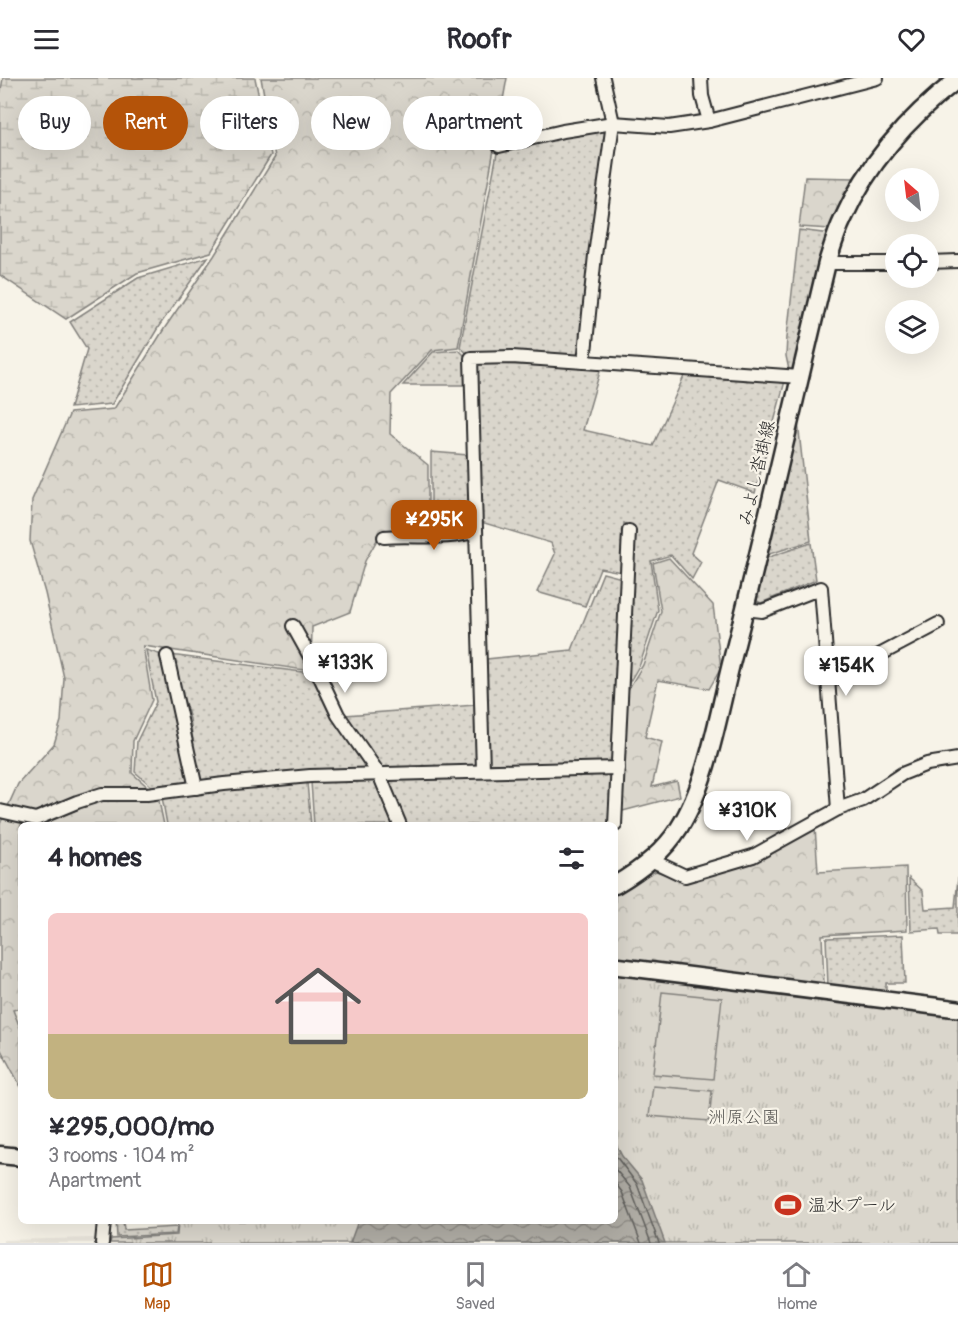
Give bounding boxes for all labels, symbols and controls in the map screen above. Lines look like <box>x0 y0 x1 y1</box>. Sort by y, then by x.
icon: menu <box>30 23 63 56</box>
text: Roofr <box>446 23 512 56</box>
icon: heart <box>895 23 928 56</box>
chip: Buy <box>18 96 91 150</box>
chip: Rent <box>103 96 188 150</box>
chip: Filters <box>200 96 299 150</box>
chip: New <box>311 96 391 150</box>
chip: Apartment <box>403 96 543 150</box>
north arrow <box>885 168 939 222</box>
map controls <box>885 168 939 354</box>
button: locate <box>885 234 939 288</box>
button: layers <box>885 300 939 354</box>
street label: みよし沓掛線 <box>734 418 780 528</box>
pin: ¥295K <box>392 500 476 551</box>
text: ¥295K <box>405 507 463 532</box>
pin: ¥133K <box>303 643 387 694</box>
pin: ¥154K <box>804 646 888 697</box>
text: ¥133K <box>317 650 373 675</box>
text: ¥154K <box>818 653 874 678</box>
pin: ¥310K <box>705 791 789 842</box>
text: ¥310K <box>718 798 776 823</box>
text: 4 homes <box>48 842 142 874</box>
icon: filters <box>555 842 588 875</box>
icon: home <box>264 952 372 1060</box>
park label: 洲原公園 <box>708 1106 780 1129</box>
text: ¥295,000/mo <box>48 1111 214 1143</box>
text: 3 rooms · 104 m² <box>48 1143 195 1168</box>
text: Apartment <box>48 1168 141 1193</box>
sports icon: 温水プール <box>773 1190 803 1220</box>
place label: 温水プール <box>808 1194 896 1217</box>
tab: Map <box>141 1258 174 1314</box>
tab: Saved <box>455 1258 495 1314</box>
tab: Home <box>777 1258 817 1314</box>

